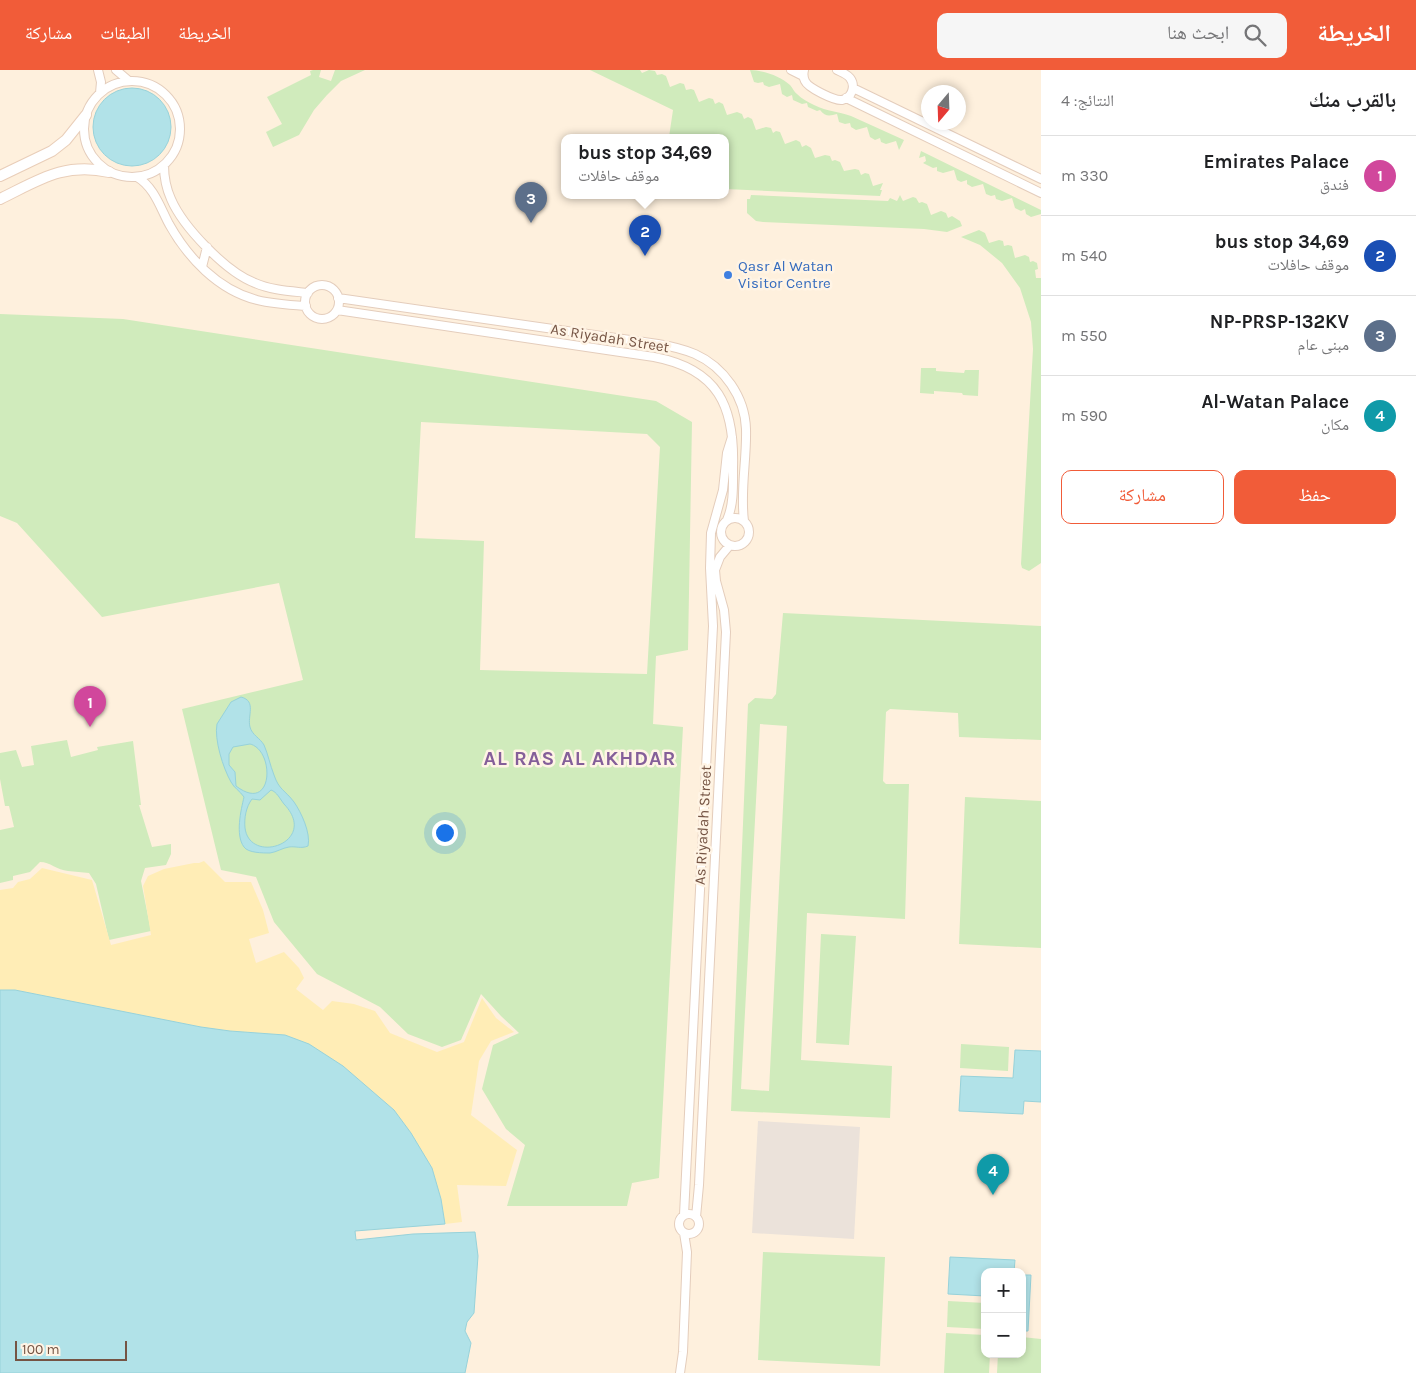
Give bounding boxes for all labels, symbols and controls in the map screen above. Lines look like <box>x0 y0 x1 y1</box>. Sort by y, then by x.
search box <box>937 13 1287 58</box>
text: الخريطة <box>1317 19 1391 47</box>
icon: search <box>1241 21 1269 49</box>
text: مشاركة <box>25 22 72 44</box>
text: الطبقات <box>100 22 150 44</box>
text: الخريطة <box>178 22 231 44</box>
text: ابحث هنا <box>1167 22 1229 44</box>
north arrow <box>921 85 966 130</box>
text: بالقرب منك <box>1309 88 1396 112</box>
text: النتائج: 4 <box>1061 91 1114 110</box>
popup <box>561 134 729 199</box>
text: bus stop 34,69 <box>578 142 712 164</box>
text: Emirates Palace <box>1203 151 1349 173</box>
text: موقف حافلات <box>578 166 659 185</box>
text: 330 m <box>1061 166 1108 185</box>
text: 1 <box>1377 166 1383 185</box>
text: فندق <box>1320 175 1349 194</box>
pin: 3 <box>515 182 547 223</box>
pin: 2 <box>629 215 661 256</box>
text: bus stop 34,69 <box>1215 231 1349 253</box>
text: 540 m <box>1061 246 1107 265</box>
text: 2 <box>1375 246 1385 265</box>
text: موقف حافلات <box>1268 255 1349 274</box>
place label: Qasr Al Watan Visitor Centre <box>738 257 833 292</box>
marker: Qasr Al Watan Visitor Centre <box>722 269 734 281</box>
text: NP-PRSP-132KV <box>1210 311 1349 333</box>
street label: As Riyadah Street <box>549 320 671 356</box>
text: 550 m <box>1061 326 1107 345</box>
text: 3 <box>1375 326 1385 345</box>
text: مبنى عام <box>1298 335 1349 354</box>
text: Al-Watan Palace <box>1201 391 1349 413</box>
text: 590 m <box>1061 406 1108 425</box>
text: 4 <box>1375 406 1385 425</box>
text: مكان <box>1321 415 1349 434</box>
button: مشاركة <box>1061 470 1224 524</box>
button: حفظ <box>1234 470 1396 524</box>
pin: 1 <box>74 686 106 727</box>
district label: AL RAS AL AKHDAR <box>484 747 676 770</box>
street label: As Riyadah Street <box>691 764 715 885</box>
your location <box>432 820 458 846</box>
pin: 4 <box>977 1154 1009 1195</box>
map controls <box>981 1268 1026 1358</box>
button: + <box>981 1268 1026 1313</box>
button: − <box>981 1313 1026 1358</box>
scale bar <box>15 1338 128 1361</box>
text: 100 m <box>22 1341 60 1358</box>

